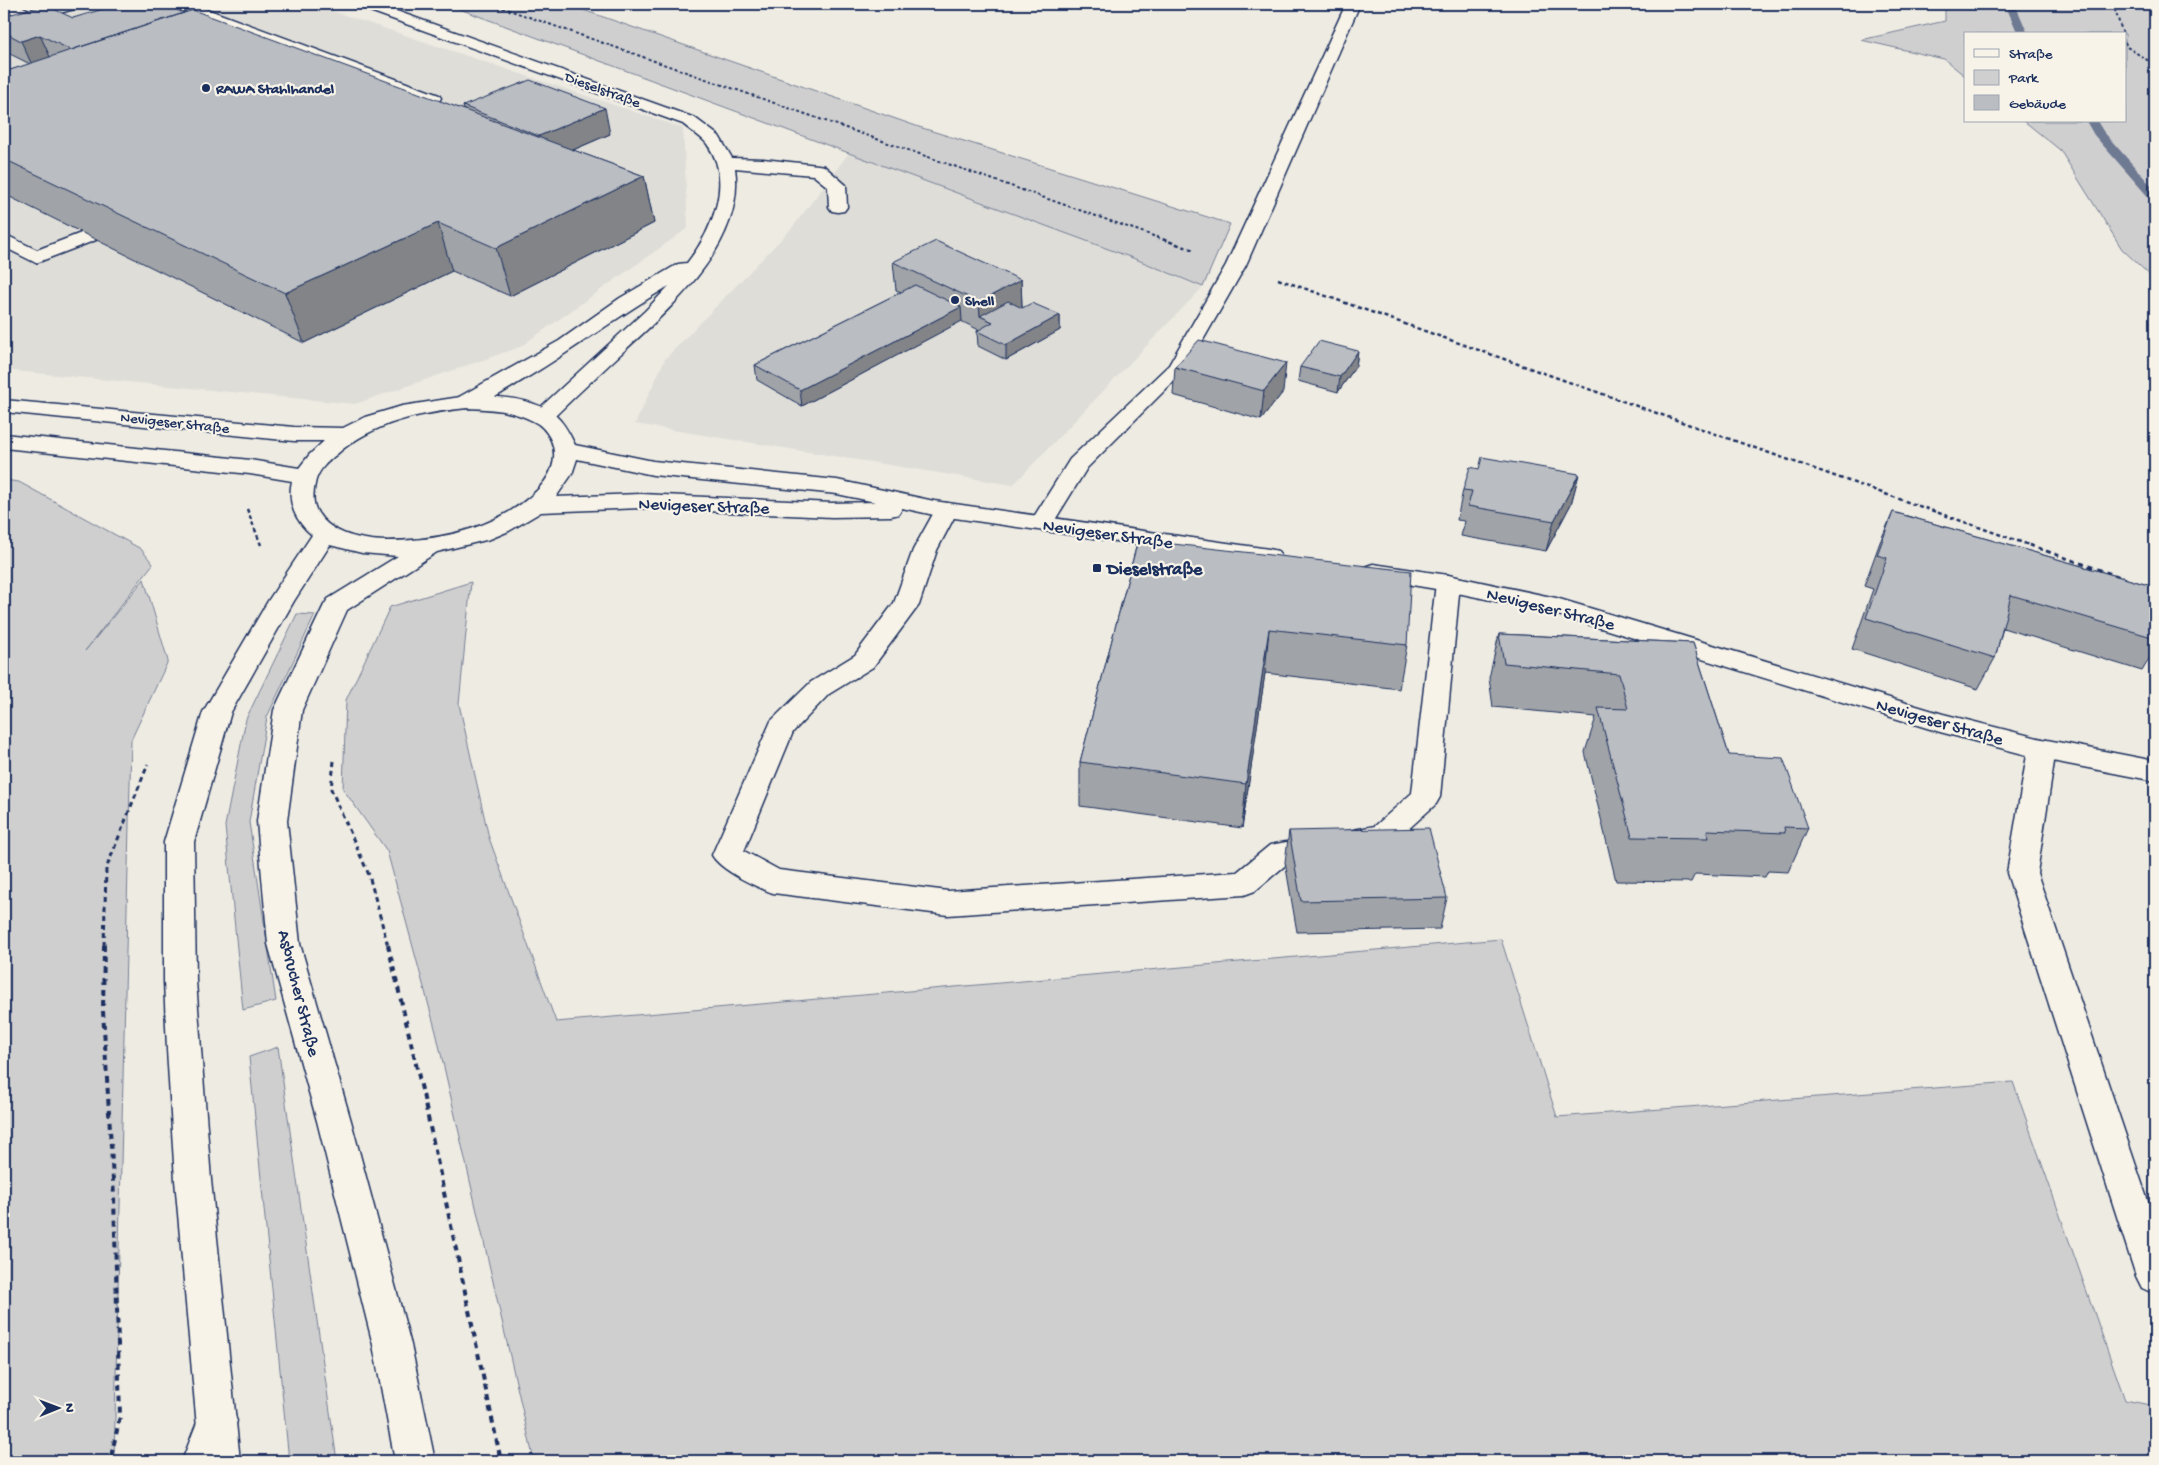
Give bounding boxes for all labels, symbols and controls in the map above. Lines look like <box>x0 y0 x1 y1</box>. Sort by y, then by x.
legend <box>1964 32 2126 122</box>
text: Straße <box>2009 46 2053 64</box>
street label: Dieselstraße <box>561 68 643 113</box>
text: Park <box>2008 70 2039 88</box>
place label: RAWA Stahlhandel <box>215 81 335 99</box>
marker: RAWA Stahlhandel <box>200 82 212 94</box>
text: Gebäude <box>2009 96 2066 114</box>
place label: Shell <box>965 293 995 311</box>
marker: Shell <box>949 294 961 306</box>
street label: Nevigeser Straße <box>119 409 230 439</box>
street label: Nevigeser Straße <box>638 495 771 520</box>
street label: Nevigeser Straße <box>1041 516 1175 555</box>
place label: Dieselstraße <box>1105 560 1203 581</box>
marker: Dieselstraße <box>1091 562 1103 574</box>
street label: Nevigeser Straße <box>1484 584 1617 637</box>
street label: Nevigeser Straße <box>1873 695 2006 752</box>
street label: Asbrucher Straße <box>272 928 324 1060</box>
north arrow <box>32 1382 82 1432</box>
text: N <box>60 1403 77 1413</box>

